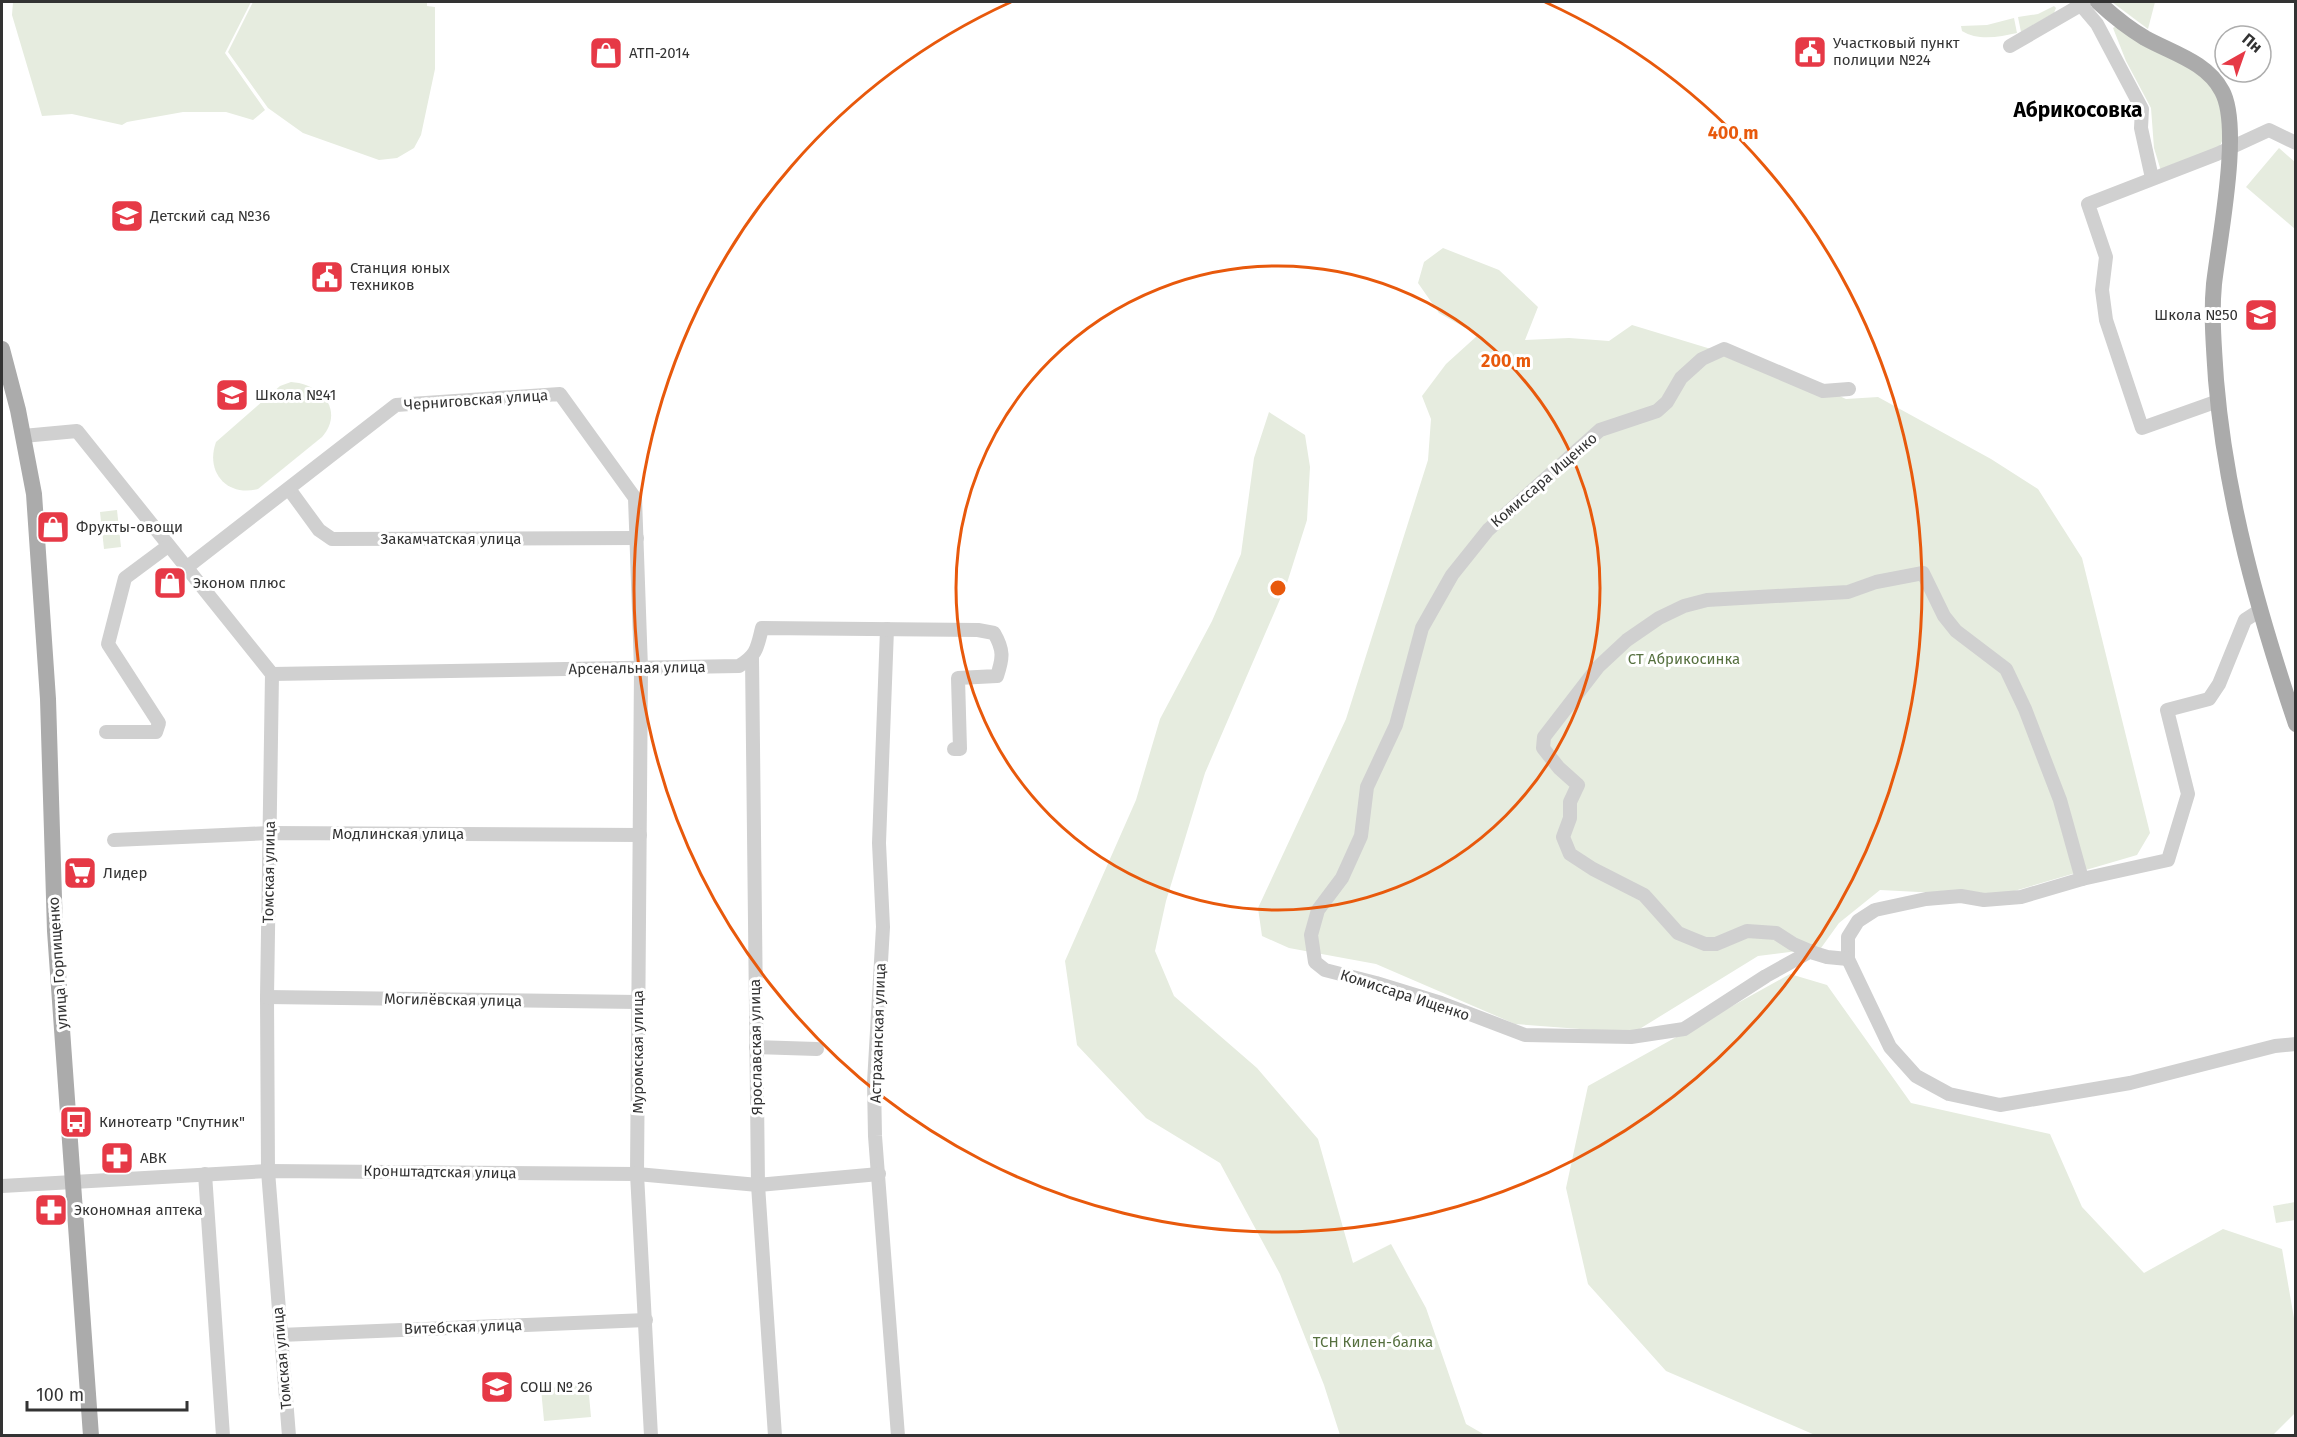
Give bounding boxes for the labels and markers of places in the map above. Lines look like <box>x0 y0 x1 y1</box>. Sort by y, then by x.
public building icon: Участковый пункт полиции №24 <box>1792 34 1828 70</box>
place label: Участковый пункт полиции №24 <box>1833 34 1960 69</box>
shop icon: АТП-2014 <box>588 35 624 71</box>
place label: АТП-2014 <box>629 44 690 62</box>
school or university icon: Детский сад №36 <box>109 198 145 234</box>
place label: Детский сад №36 <box>149 207 270 225</box>
public building icon: Станция юных техников <box>309 259 345 295</box>
place label: Станция юных техников <box>350 259 451 294</box>
school or university icon: Школа №50 <box>2243 297 2279 333</box>
place label: Школа №50 <box>2154 306 2238 324</box>
school or university icon: Школа №41 <box>214 377 250 413</box>
place label: Школа №41 <box>255 386 336 404</box>
shop icon: Фрукты-овощи <box>35 509 71 545</box>
place label: Фрукты-овощи <box>76 518 183 536</box>
shop icon: Эконом плюс <box>152 565 188 601</box>
place label: Эконом плюс <box>193 574 286 592</box>
centre of rings <box>1268 578 1288 598</box>
supermarket icon: Лидер <box>62 855 98 891</box>
place label: Лидер <box>103 864 147 882</box>
bus stop icon: Кинотеатр "Спутник" <box>58 1104 94 1140</box>
place label: Кинотеатр "Спутник" <box>99 1113 245 1131</box>
pharmacy icon: АВК <box>99 1140 135 1176</box>
place label: АВК <box>140 1149 167 1167</box>
pharmacy icon: Экономная аптека <box>33 1192 69 1228</box>
place label: Экономная аптека <box>74 1201 203 1219</box>
school or university icon: СОШ № 26 <box>479 1369 515 1405</box>
place label: СОШ № 26 <box>520 1378 593 1396</box>

